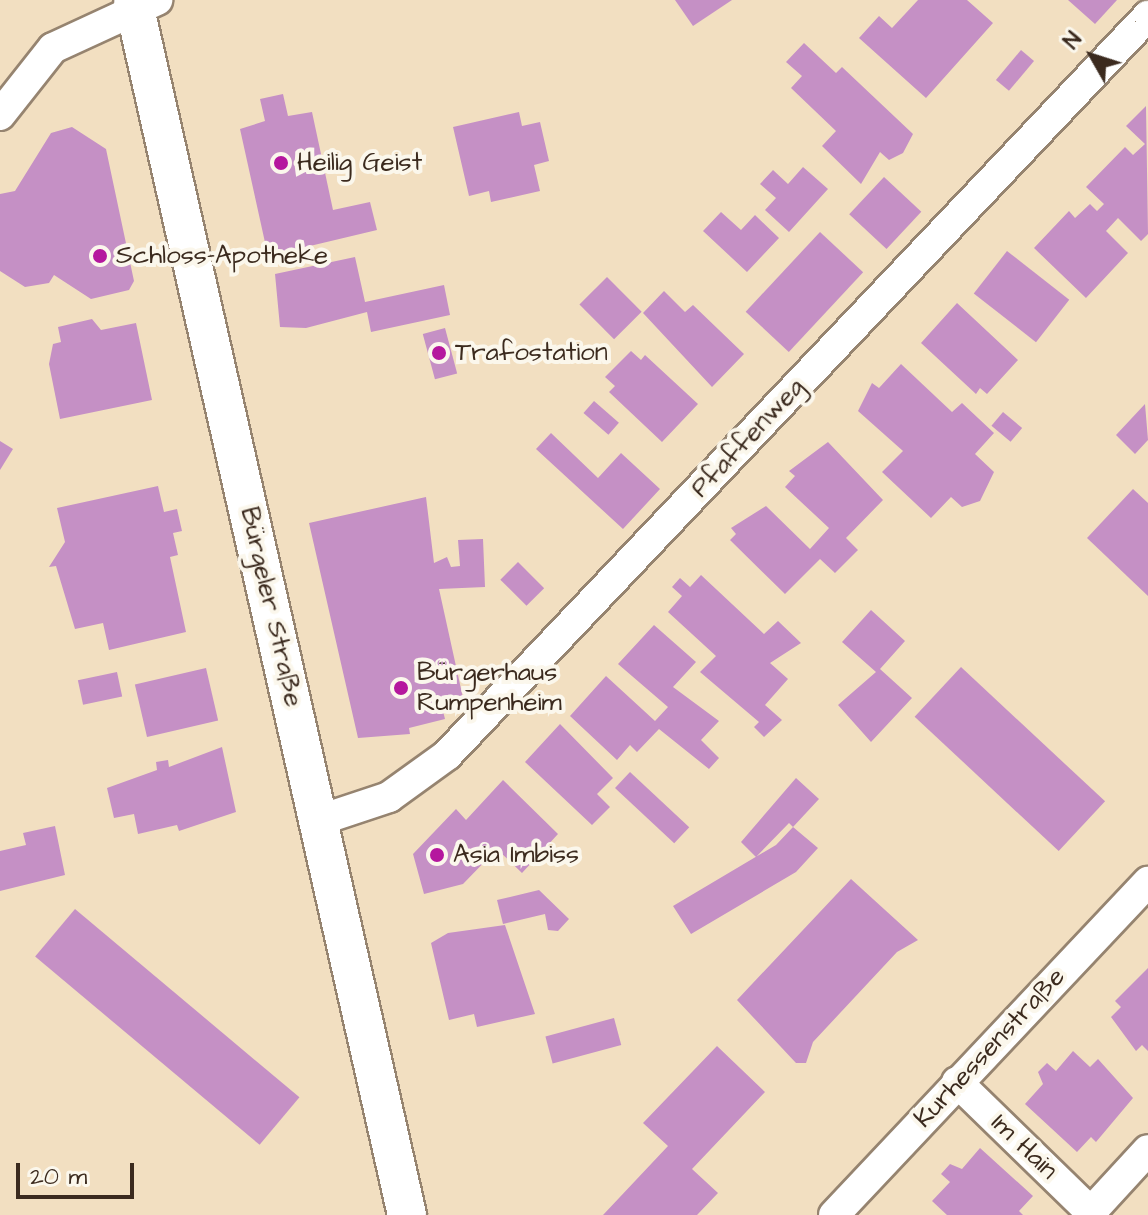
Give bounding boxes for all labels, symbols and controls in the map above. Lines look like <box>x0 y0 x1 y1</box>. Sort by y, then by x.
north arrow <box>1052 16 1132 96</box>
text: N <box>1057 25 1089 56</box>
place label: Heilig Geist <box>297 147 422 179</box>
marker: Heilig Geist <box>272 154 290 172</box>
place label: Schloss-Apotheke <box>116 240 328 272</box>
marker: Schloss-Apotheke <box>91 247 109 265</box>
place label: Trafostation <box>455 337 608 369</box>
marker: Trafostation <box>430 344 448 362</box>
street label: Pfaffenweg <box>685 372 811 504</box>
street label: Bürgeler Straße <box>233 504 309 710</box>
place label: Bürgerhaus Rumpenheim <box>417 657 562 718</box>
marker: Bürgerhaus Rumpenheim <box>392 679 410 697</box>
place label: Asia Imbiss <box>453 839 579 871</box>
marker: Asia Imbiss <box>428 846 446 864</box>
street label: Kurhessenstraße <box>908 962 1072 1134</box>
street label: Im Hain <box>984 1108 1064 1186</box>
scale bar <box>20 1147 138 1197</box>
text: 20 m <box>30 1160 87 1194</box>

